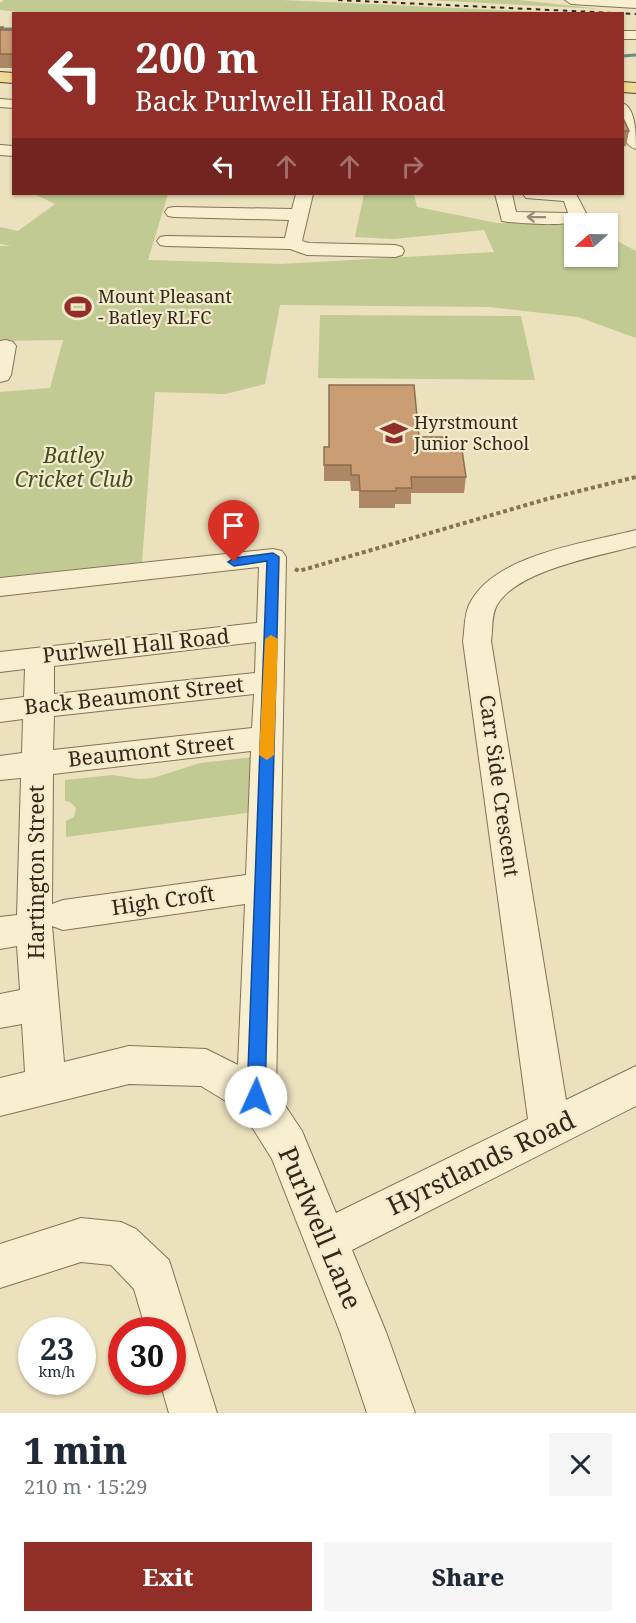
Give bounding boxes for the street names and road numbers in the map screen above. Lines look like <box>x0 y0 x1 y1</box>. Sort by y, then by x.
street label: Purlwell Hall Road <box>41 621 231 669</box>
street label: Back Beaumont Street <box>23 670 245 720</box>
street label: Carr Side Crescent <box>473 693 527 879</box>
street label: Beaumont Street <box>66 727 235 773</box>
street label: Hartington Street <box>22 785 50 959</box>
street label: High Croft <box>110 879 216 921</box>
street label: Hyrstlands Road <box>381 1101 581 1223</box>
street label: Purlwell Lane <box>271 1141 371 1314</box>

